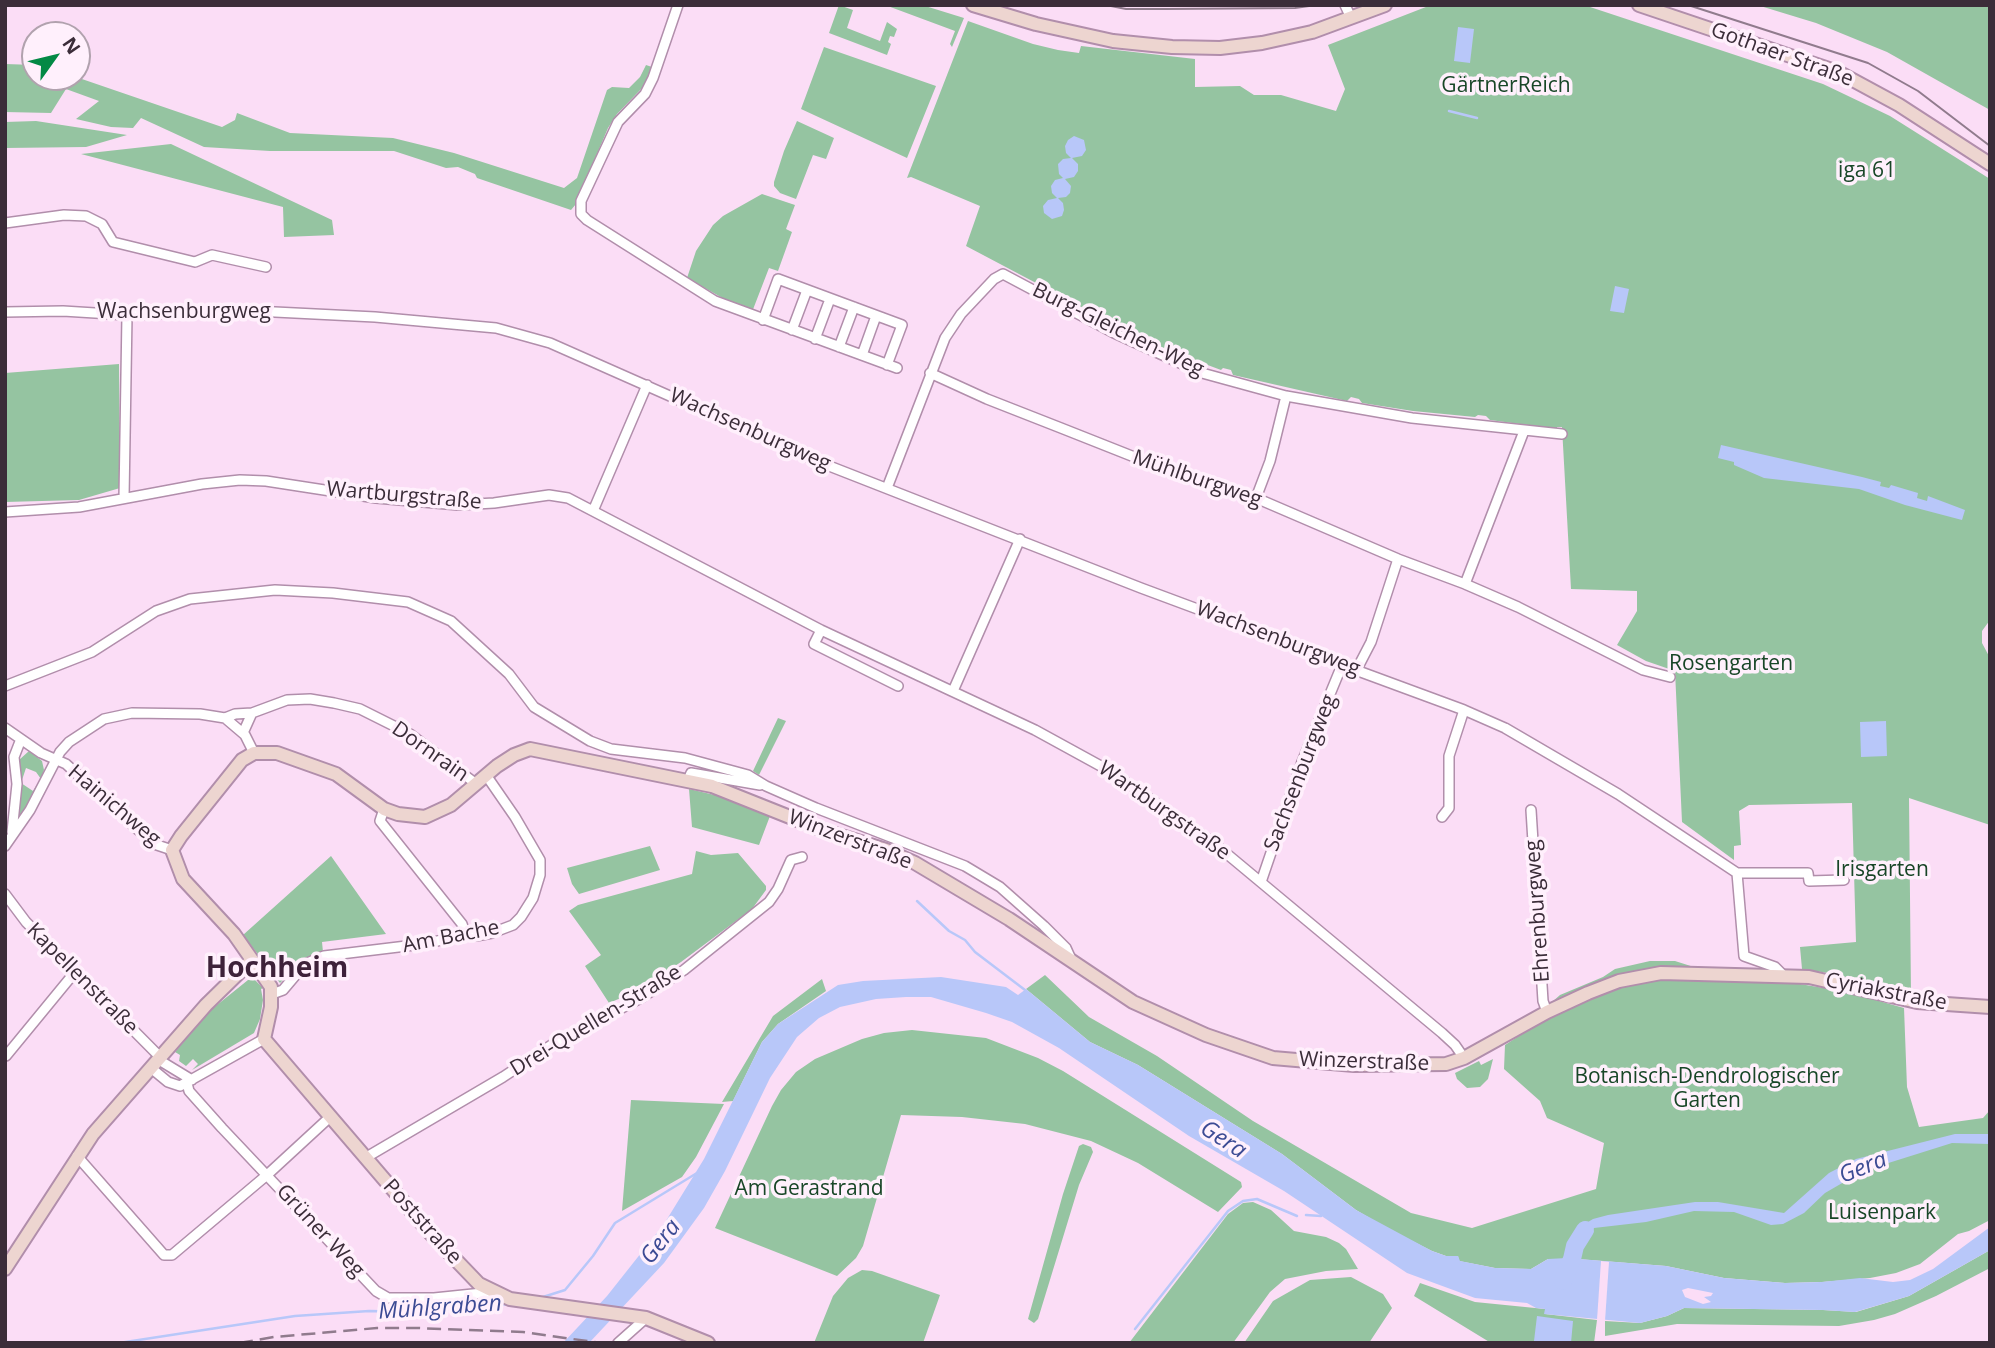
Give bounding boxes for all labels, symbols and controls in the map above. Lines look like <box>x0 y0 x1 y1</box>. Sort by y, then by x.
street label: Gothaer Straße <box>1707 18 1857 92</box>
north arrow <box>21 21 91 91</box>
text: N <box>57 32 87 59</box>
park label: GärtnerReich <box>1441 73 1571 99</box>
park label: iga 61 <box>1838 158 1896 184</box>
street label: Burg-Gleichen-Weg <box>1028 278 1208 382</box>
street label: Wachsenburgweg <box>97 299 271 325</box>
street label: Wachsenburgweg <box>665 383 835 477</box>
street label: Mühlburgweg <box>1129 445 1265 513</box>
street label: Wartburgstraße <box>325 477 483 515</box>
street label: Wachsenburgweg <box>1192 596 1364 682</box>
park label: Rosengarten <box>1669 651 1793 677</box>
street label: Sachsenburgweg <box>1259 691 1343 855</box>
street label: Dornrain <box>387 717 473 787</box>
street label: Wartburgstraße <box>1093 756 1235 866</box>
street label: Hainichweg <box>63 760 165 852</box>
street label: Winzerstraße <box>785 805 915 875</box>
street label: Ehrenburgweg <box>1520 839 1556 983</box>
park label: Irisgarten <box>1835 857 1929 883</box>
street label: Am Bache <box>400 915 502 959</box>
street label: Kapellenstraße <box>21 918 143 1040</box>
district label: Hochheim <box>206 952 348 986</box>
street label: Drei-Quellen-Straße <box>506 960 686 1082</box>
street label: Cyriakstraße <box>1823 968 1949 1016</box>
street label: Winzerstraße <box>1298 1047 1430 1077</box>
park label: Botanisch-Dendrologischer Garten <box>1574 1064 1840 1114</box>
water label: Gera <box>1195 1115 1251 1165</box>
water label: Gera <box>1835 1146 1891 1190</box>
street label: Poststraße <box>377 1174 467 1270</box>
park label: Am Gerastrand <box>735 1176 883 1202</box>
street label: Grüner Weg <box>271 1179 369 1283</box>
park label: Luisenpark <box>1828 1200 1936 1226</box>
water label: Gera <box>635 1214 687 1270</box>
water label: Mühlgraben <box>377 1290 503 1326</box>

